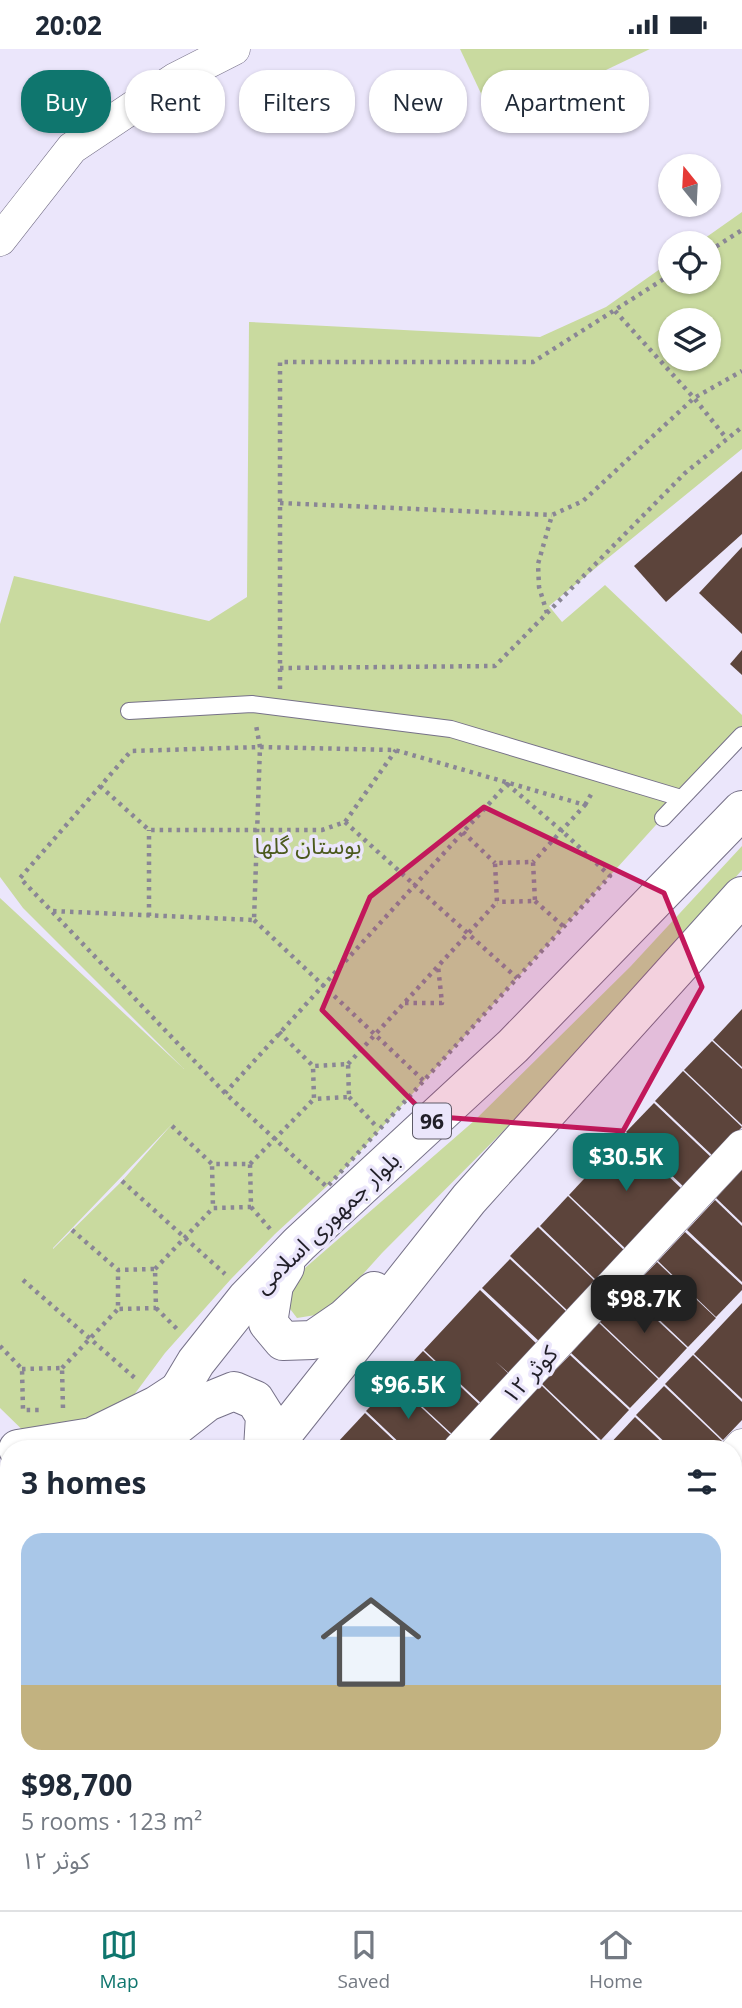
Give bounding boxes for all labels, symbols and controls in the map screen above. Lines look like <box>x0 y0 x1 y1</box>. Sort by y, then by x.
text: 20:02 <box>35 7 102 43</box>
chip: Buy <box>21 70 111 133</box>
chip: Rent <box>125 70 225 133</box>
chip: Filters <box>239 70 355 133</box>
chip: New <box>369 70 467 133</box>
chip: Apartment <box>481 70 649 133</box>
north arrow <box>658 154 721 217</box>
map controls <box>658 154 721 371</box>
button: locate <box>658 231 721 294</box>
button: layers <box>658 308 721 371</box>
park label: بوستان گلها <box>255 829 361 861</box>
road number: 96 <box>413 1103 451 1139</box>
pin: $30.5K <box>569 1133 683 1193</box>
text: $30.5K <box>589 1140 663 1172</box>
street label: بلوار جمهوری اسلامی <box>246 1144 406 1300</box>
pin: $98.7K <box>587 1275 701 1335</box>
text: $98.7K <box>607 1282 681 1314</box>
street label: کوثر ۱۲ <box>494 1338 564 1410</box>
pin: $96.5K <box>351 1361 465 1421</box>
text: $96.5K <box>371 1368 445 1400</box>
text: 3 homes <box>21 1462 146 1503</box>
icon: filters <box>683 1463 721 1501</box>
icon: home <box>308 1579 434 1705</box>
text: $98,700 <box>21 1764 132 1805</box>
text: 5 rooms · 123 m² <box>21 1805 202 1837</box>
text: کوثر ۱۲ <box>21 1844 90 1876</box>
tab: Map <box>99 1926 139 1994</box>
tab: Saved <box>337 1926 390 1994</box>
tab: Home <box>589 1926 643 1994</box>

